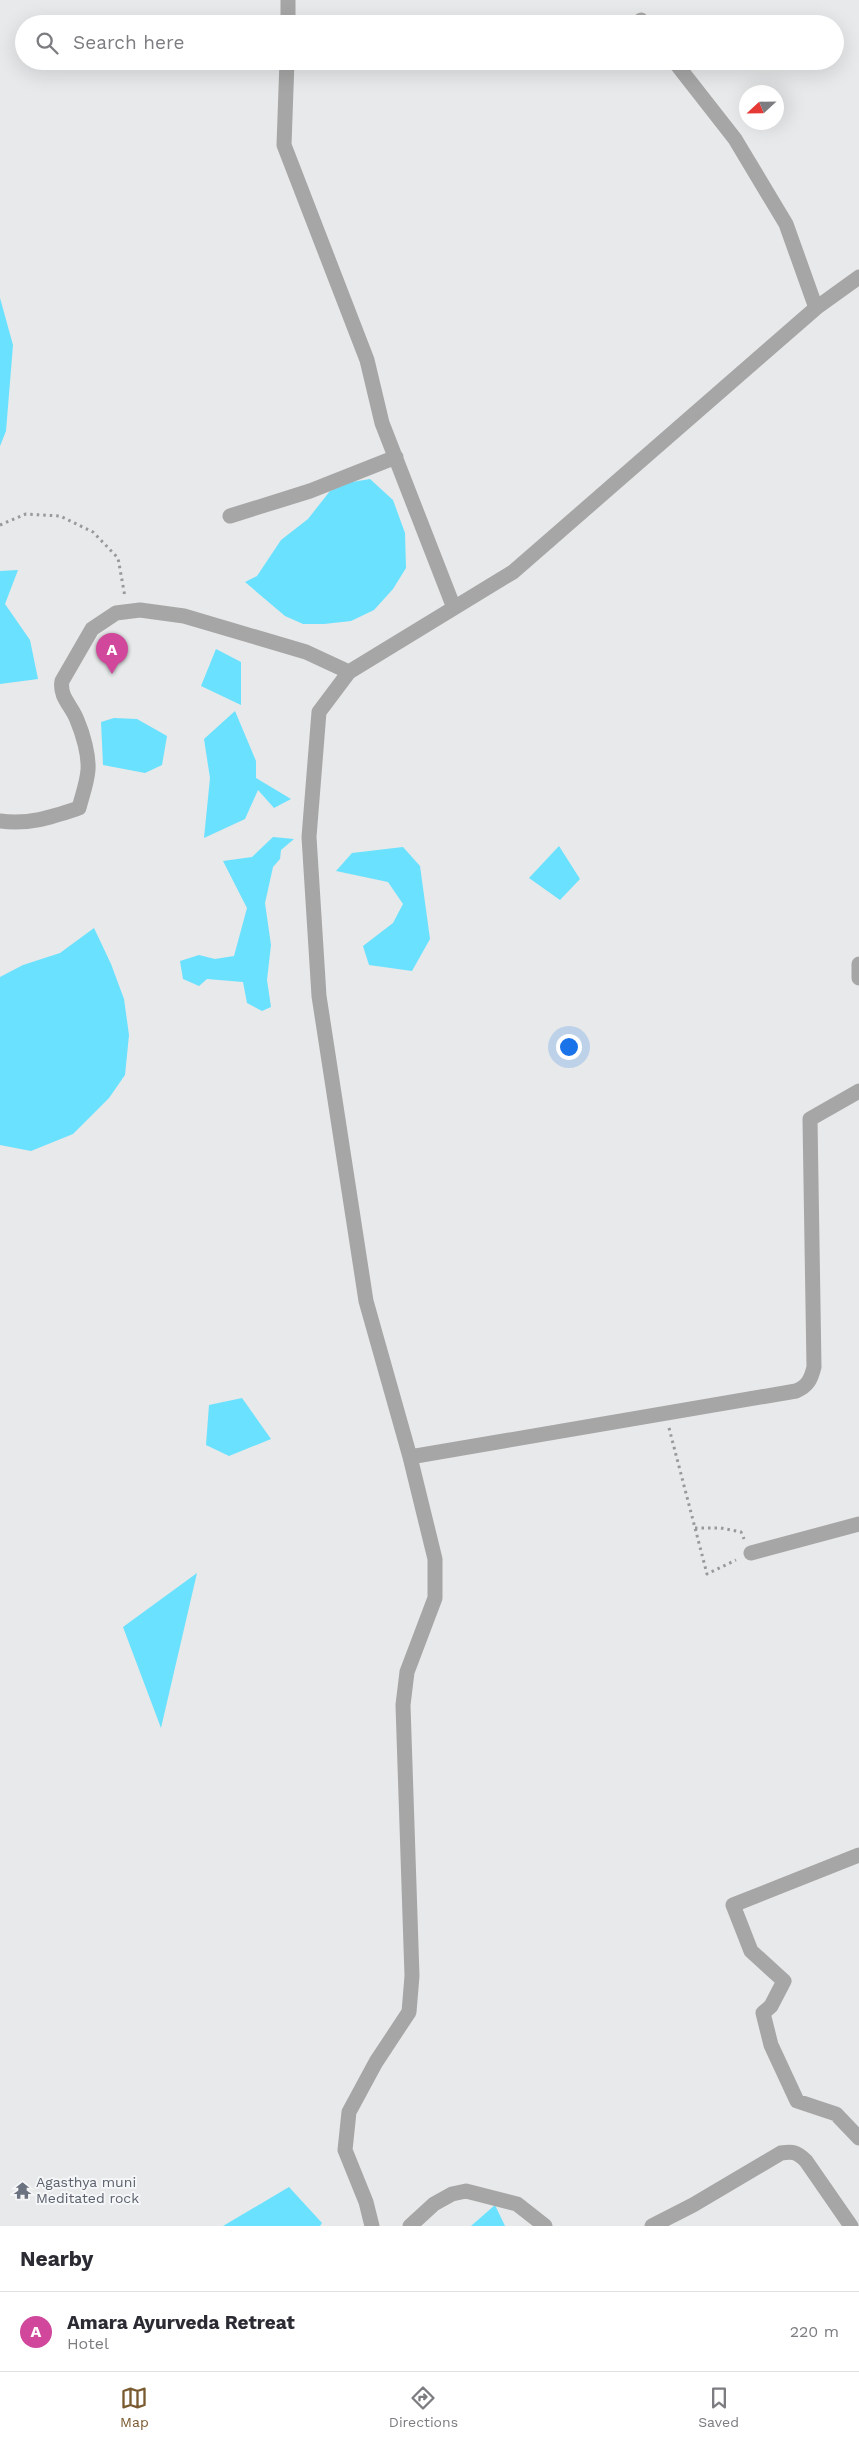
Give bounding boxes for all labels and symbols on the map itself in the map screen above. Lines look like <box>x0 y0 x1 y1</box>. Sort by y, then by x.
north arrow <box>739 85 784 130</box>
pin: A <box>96 633 128 674</box>
your location <box>556 1034 582 1060</box>
place label: Agasthya muni Meditated rock <box>36 2174 139 2206</box>
temple icon: Agasthya muni Meditated rock <box>12 2180 32 2200</box>

